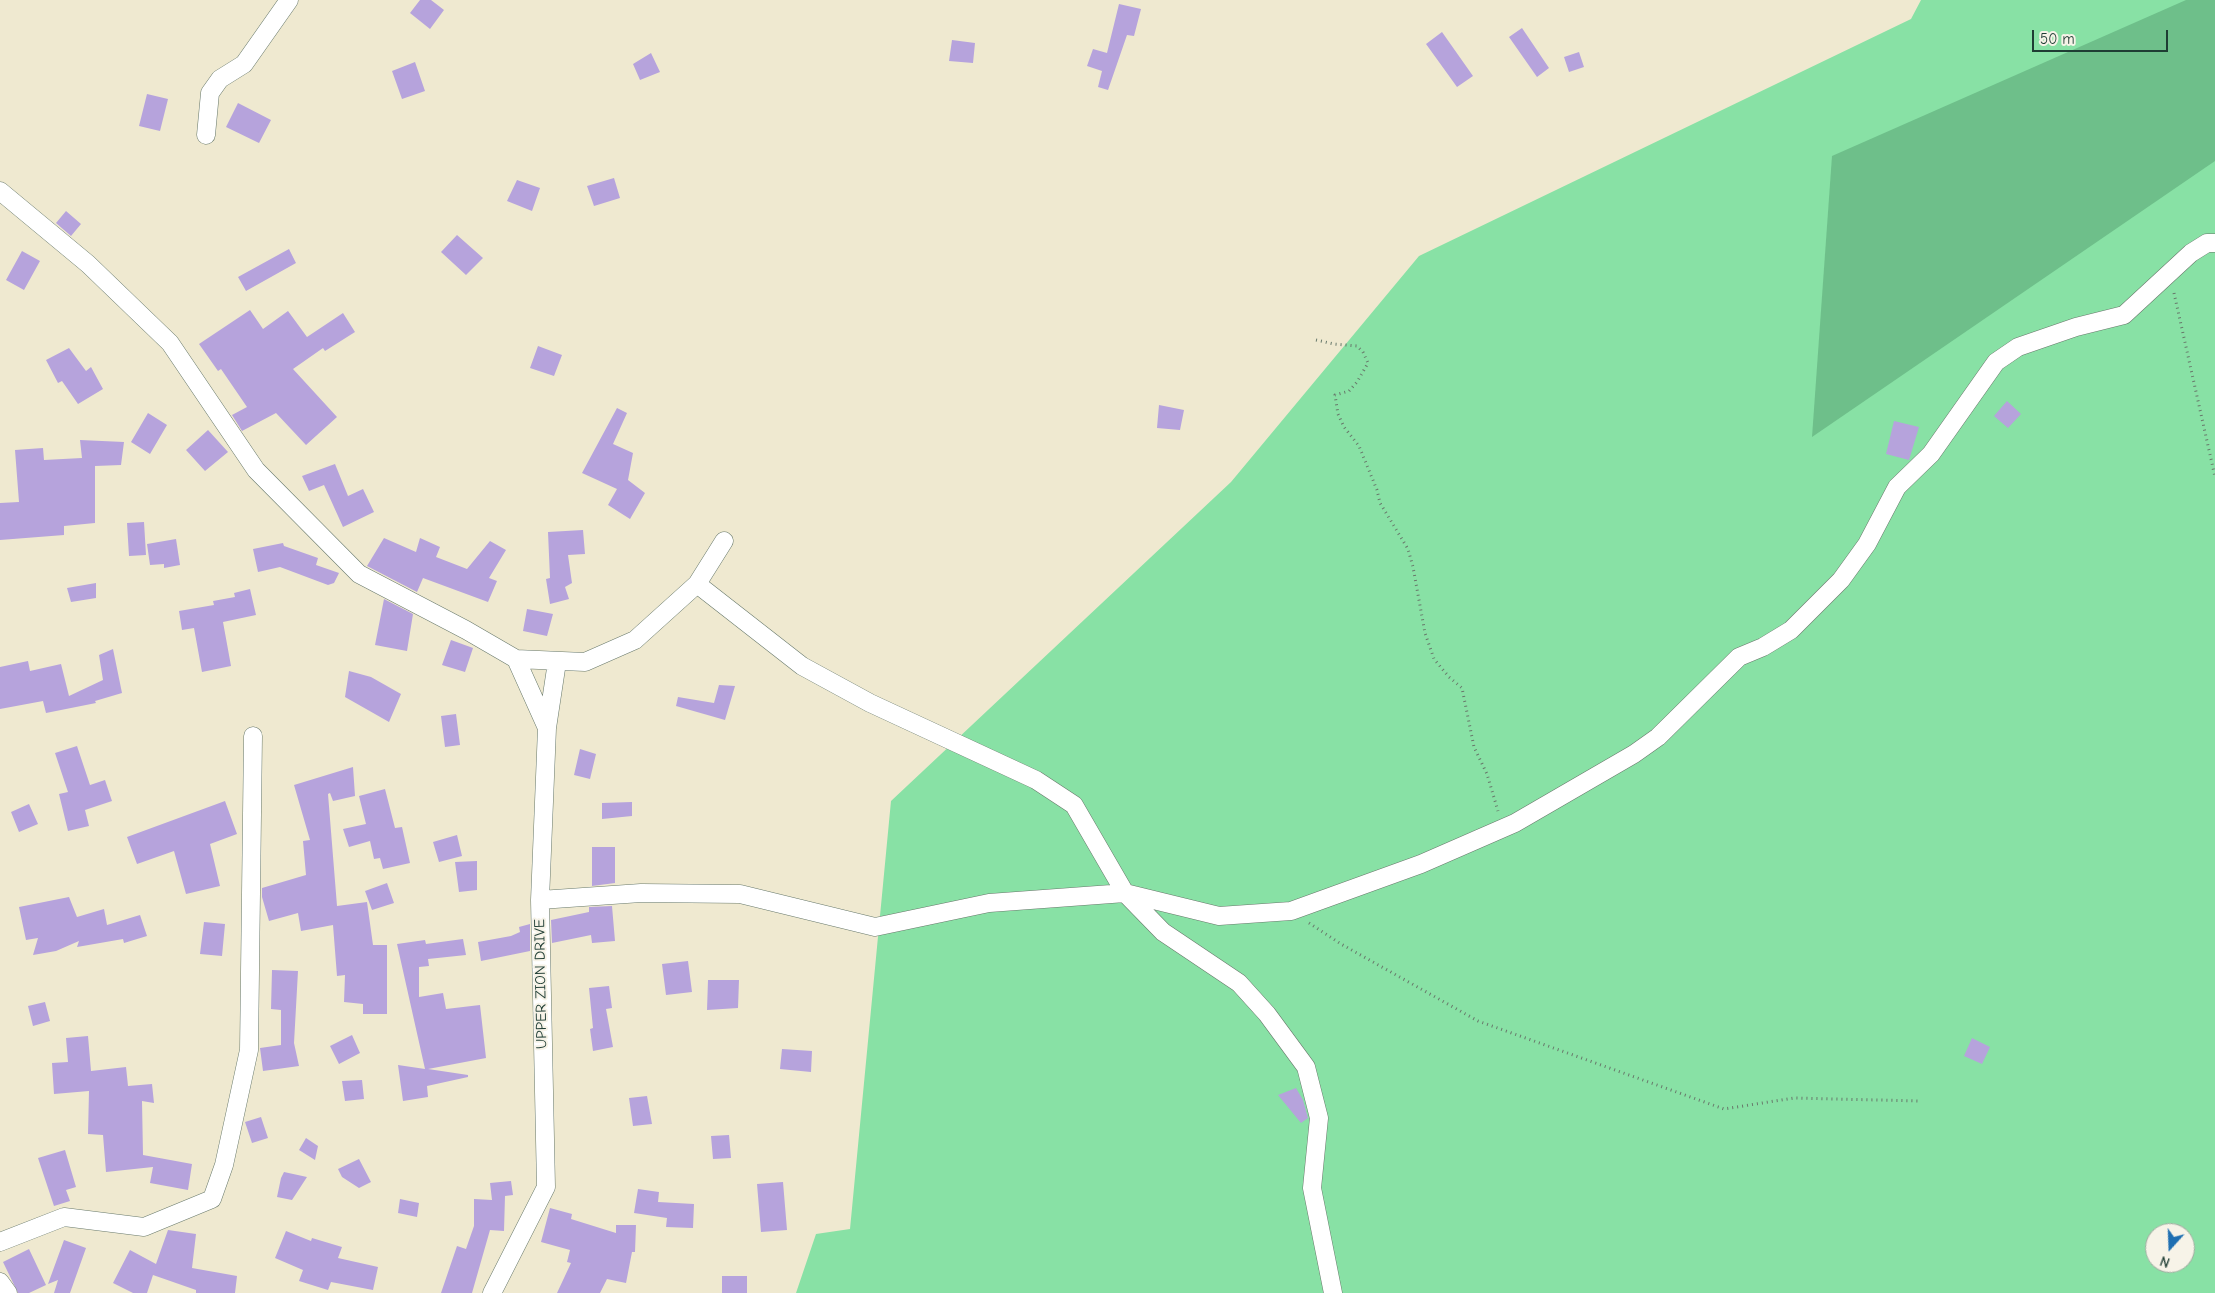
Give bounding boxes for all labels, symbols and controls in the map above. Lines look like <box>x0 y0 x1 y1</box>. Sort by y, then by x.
scale bar <box>2035 20 2171 52</box>
text: 50 m <box>2040 30 2075 48</box>
street label: UPPER ZION DRIVE <box>531 919 551 1049</box>
north arrow <box>2145 1223 2195 1273</box>
text: N <box>2158 1252 2172 1271</box>

